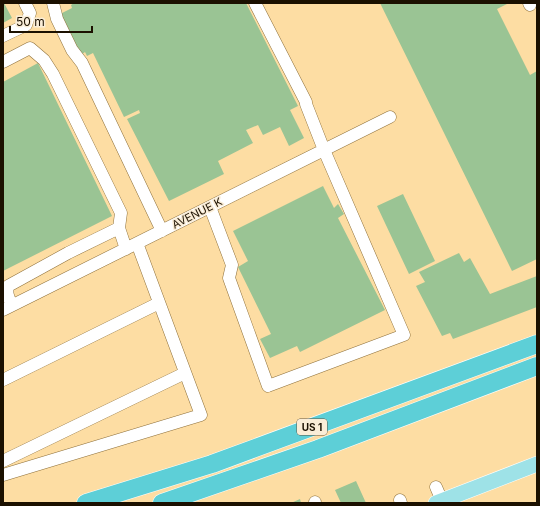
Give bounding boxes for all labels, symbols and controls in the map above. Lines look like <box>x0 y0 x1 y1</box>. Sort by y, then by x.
scale bar <box>10 8 92 34</box>
text: 50 m <box>16 14 45 29</box>
street label: AVENUE K <box>169 194 225 232</box>
road number: US 1 <box>297 419 327 435</box>

